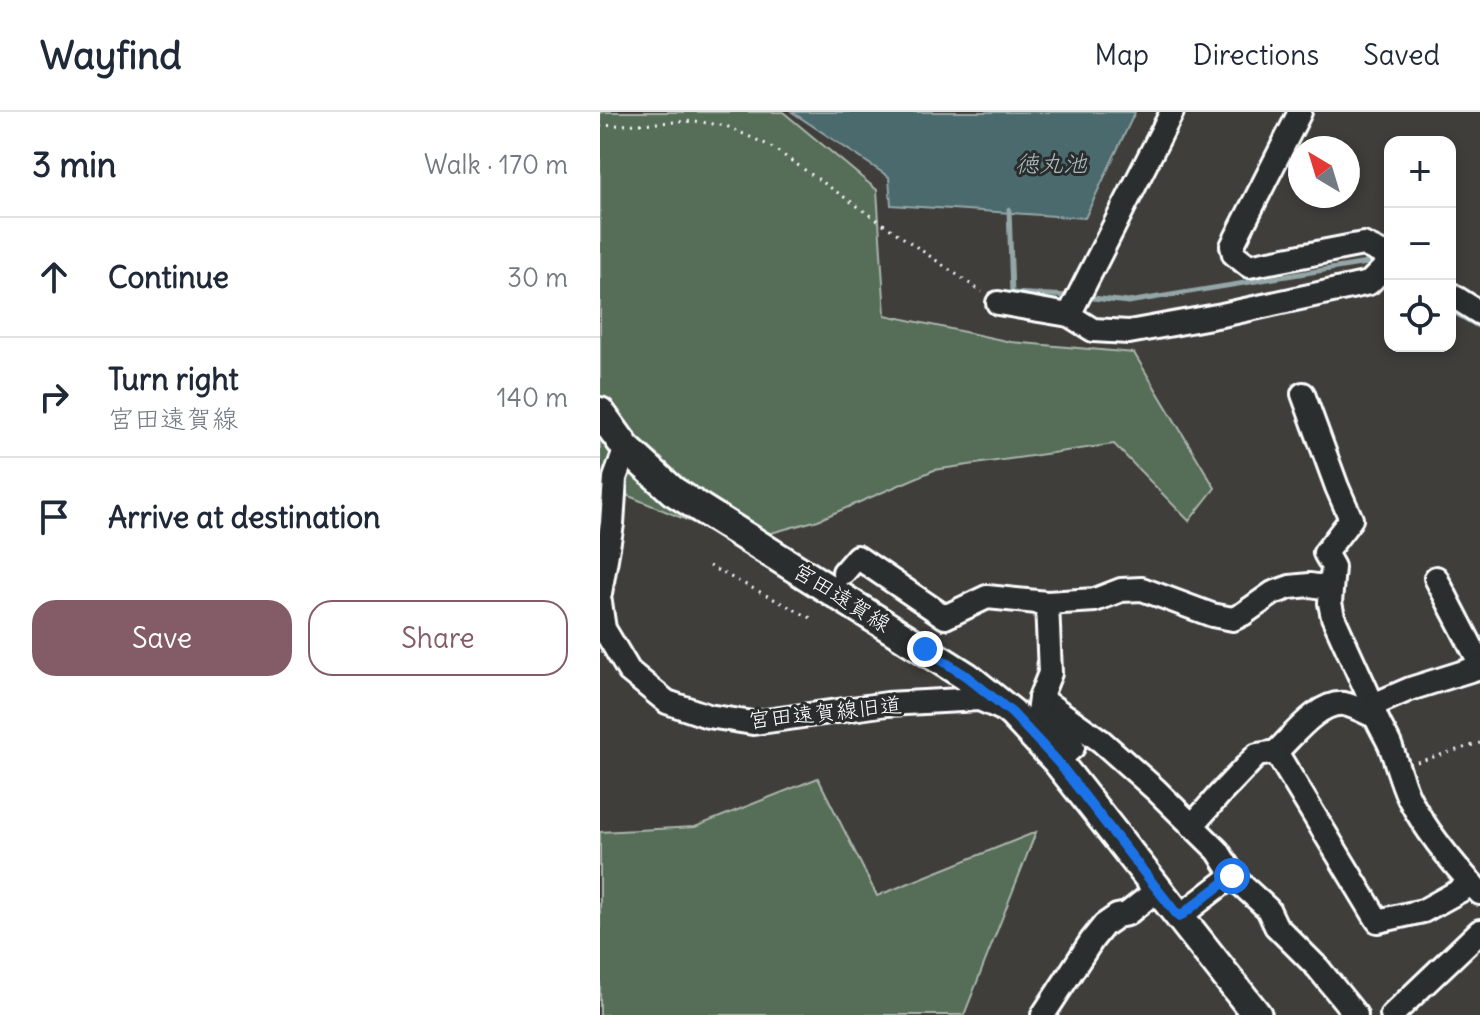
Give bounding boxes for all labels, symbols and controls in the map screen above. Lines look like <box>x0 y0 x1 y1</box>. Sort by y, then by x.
text: Wayfind <box>40 32 182 79</box>
text: Map <box>1094 37 1149 73</box>
text: Directions <box>1193 37 1319 73</box>
text: Saved <box>1363 37 1440 73</box>
north arrow <box>1288 136 1360 208</box>
map controls <box>1384 136 1456 352</box>
button: + <box>1384 136 1456 208</box>
text: 3 min <box>32 143 117 186</box>
text: Walk · 170 m <box>424 148 568 181</box>
water label: 徳丸池 <box>1015 148 1088 178</box>
button: − <box>1384 208 1456 280</box>
icon: ahead <box>32 255 76 299</box>
text: Continue <box>108 258 229 296</box>
text: 30 m <box>507 261 568 294</box>
button: locate <box>1384 280 1456 352</box>
text: Turn right <box>108 360 239 398</box>
icon: right <box>32 375 76 419</box>
text: 140 m <box>497 381 568 414</box>
text: 宮田遠賀線 <box>108 402 238 435</box>
icon: arrive <box>32 495 76 539</box>
text: Arrive at destination <box>108 498 380 536</box>
street label: 宮田遠賀線 <box>788 556 896 638</box>
button: Save <box>32 600 292 676</box>
button: Share <box>308 600 568 676</box>
route end <box>907 631 943 667</box>
street label: 宮田遠賀線旧道 <box>747 690 903 734</box>
route start <box>1214 858 1250 894</box>

